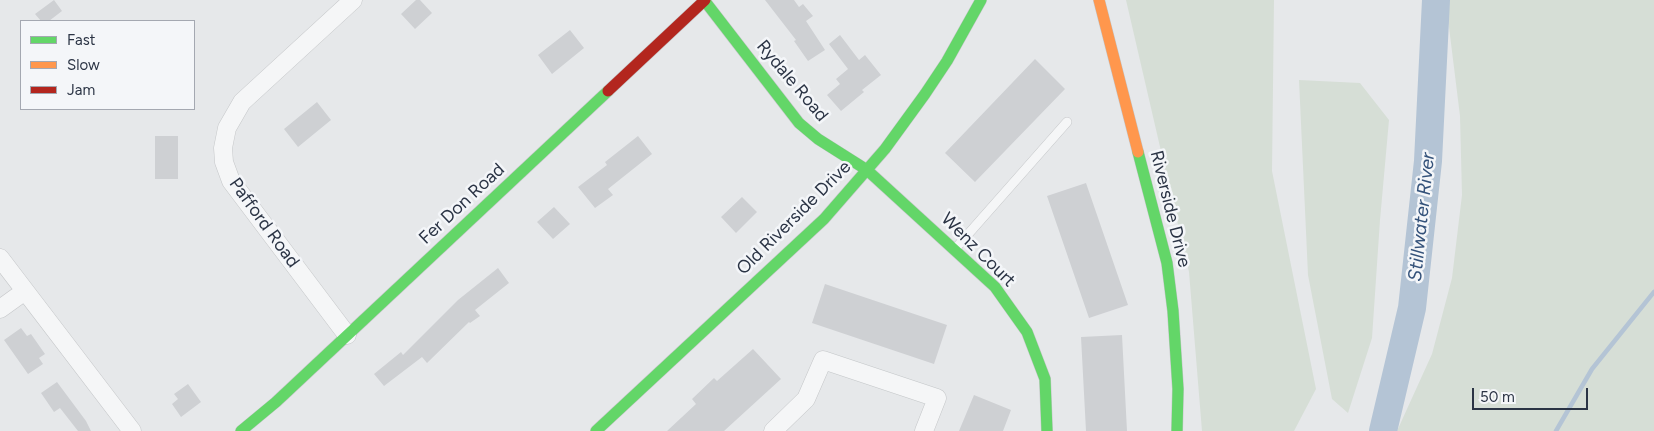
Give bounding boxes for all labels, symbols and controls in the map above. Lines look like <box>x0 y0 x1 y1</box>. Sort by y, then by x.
legend <box>20 20 195 110</box>
text: Fast <box>67 31 95 49</box>
street label: Rydale Road <box>752 36 832 126</box>
text: Slow <box>67 56 100 74</box>
text: Jam <box>67 81 95 99</box>
street label: Riverside Drive <box>1145 148 1195 270</box>
water label: Stillwater River <box>1404 151 1440 283</box>
street label: Old Riverside Drive <box>732 156 856 280</box>
street label: Fer Don Road <box>415 159 509 249</box>
street label: Pafford Road <box>224 174 304 272</box>
street label: Wenz Court <box>936 208 1020 292</box>
scale bar <box>1474 378 1590 410</box>
text: 50 m <box>1480 388 1515 406</box>

